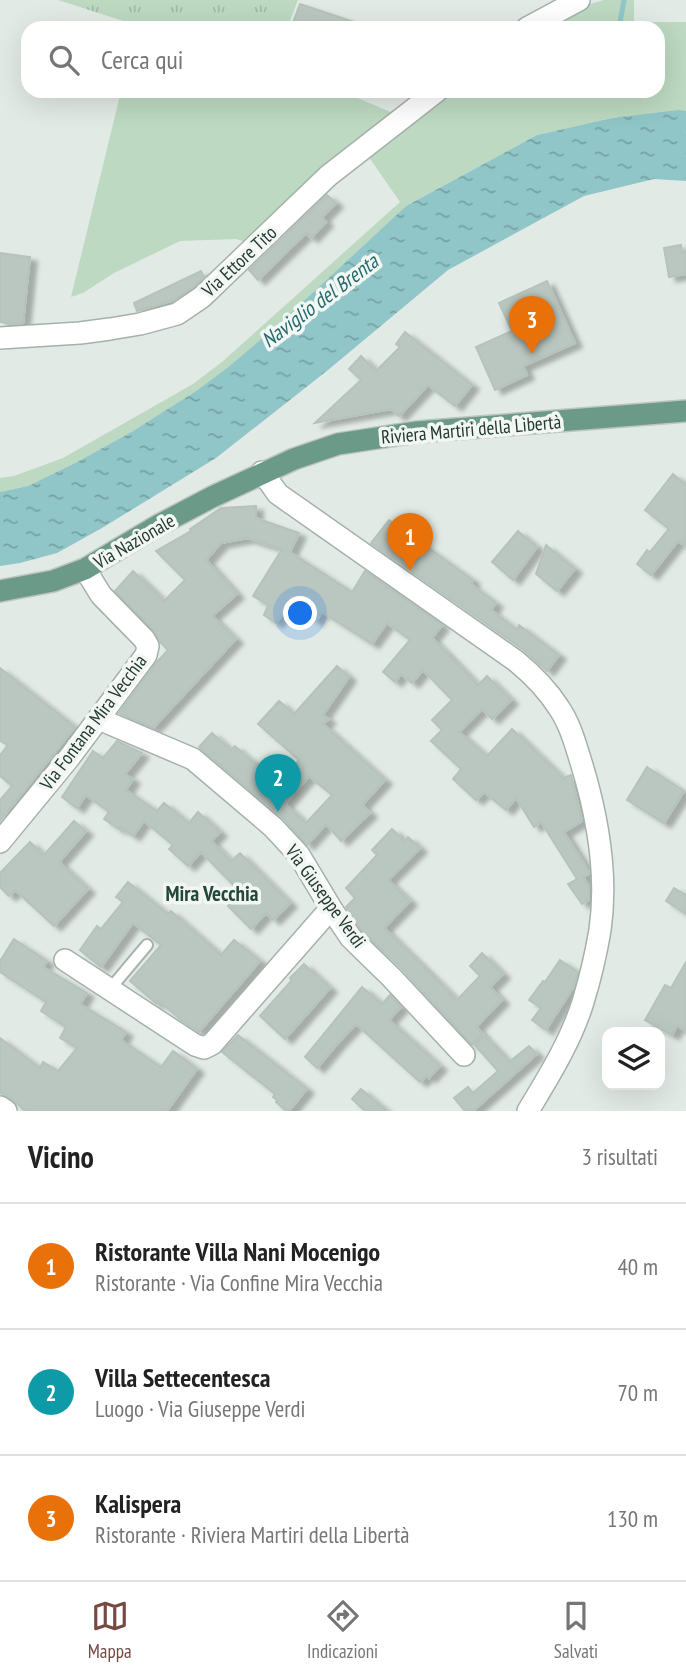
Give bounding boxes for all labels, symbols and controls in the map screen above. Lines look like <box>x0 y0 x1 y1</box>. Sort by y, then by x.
search box <box>21 21 665 98</box>
icon: search <box>45 41 83 79</box>
text: Cerca qui <box>101 43 183 76</box>
street label: Via Ettore Tito <box>196 220 281 302</box>
water label: Naviglio del Brenta <box>256 247 385 353</box>
pin: 3 <box>509 296 555 354</box>
street label: Riviera Martiri della Libertà <box>380 409 562 449</box>
street label: Via Nazionale <box>88 508 179 574</box>
pin: 1 <box>387 513 433 571</box>
your location <box>283 596 317 630</box>
street label: Via Fontana Mira Vecchia <box>34 650 152 795</box>
pin: 2 <box>255 754 301 812</box>
street label: Via Giuseppe Verdi <box>280 839 371 952</box>
district label: Mira Vecchia <box>166 880 259 907</box>
map controls <box>602 1027 665 1090</box>
button: layers <box>602 1027 665 1090</box>
text: Vicino <box>28 1137 94 1176</box>
text: 3 risultati <box>582 1142 658 1171</box>
text: Ristorante Villa Nani Mocenigo <box>95 1235 380 1268</box>
text: 1 <box>46 1252 57 1281</box>
text: 40 m <box>617 1252 658 1281</box>
text: Ristorante · Via Confine Mira Vecchia <box>95 1268 383 1297</box>
text: Villa Settecentesca <box>95 1361 270 1394</box>
text: 2 <box>46 1378 57 1407</box>
text: 70 m <box>617 1378 658 1407</box>
text: Luogo · Via Giuseppe Verdi <box>95 1394 306 1423</box>
text: Kalispera <box>95 1487 181 1520</box>
text: 3 <box>46 1504 57 1533</box>
text: 130 m <box>607 1504 658 1533</box>
text: Ristorante · Riviera Martiri della Libertà <box>95 1520 409 1549</box>
tab: Mappa <box>88 1597 132 1663</box>
tab: Indicazioni <box>307 1597 378 1663</box>
tab: Salvati <box>554 1597 598 1663</box>

